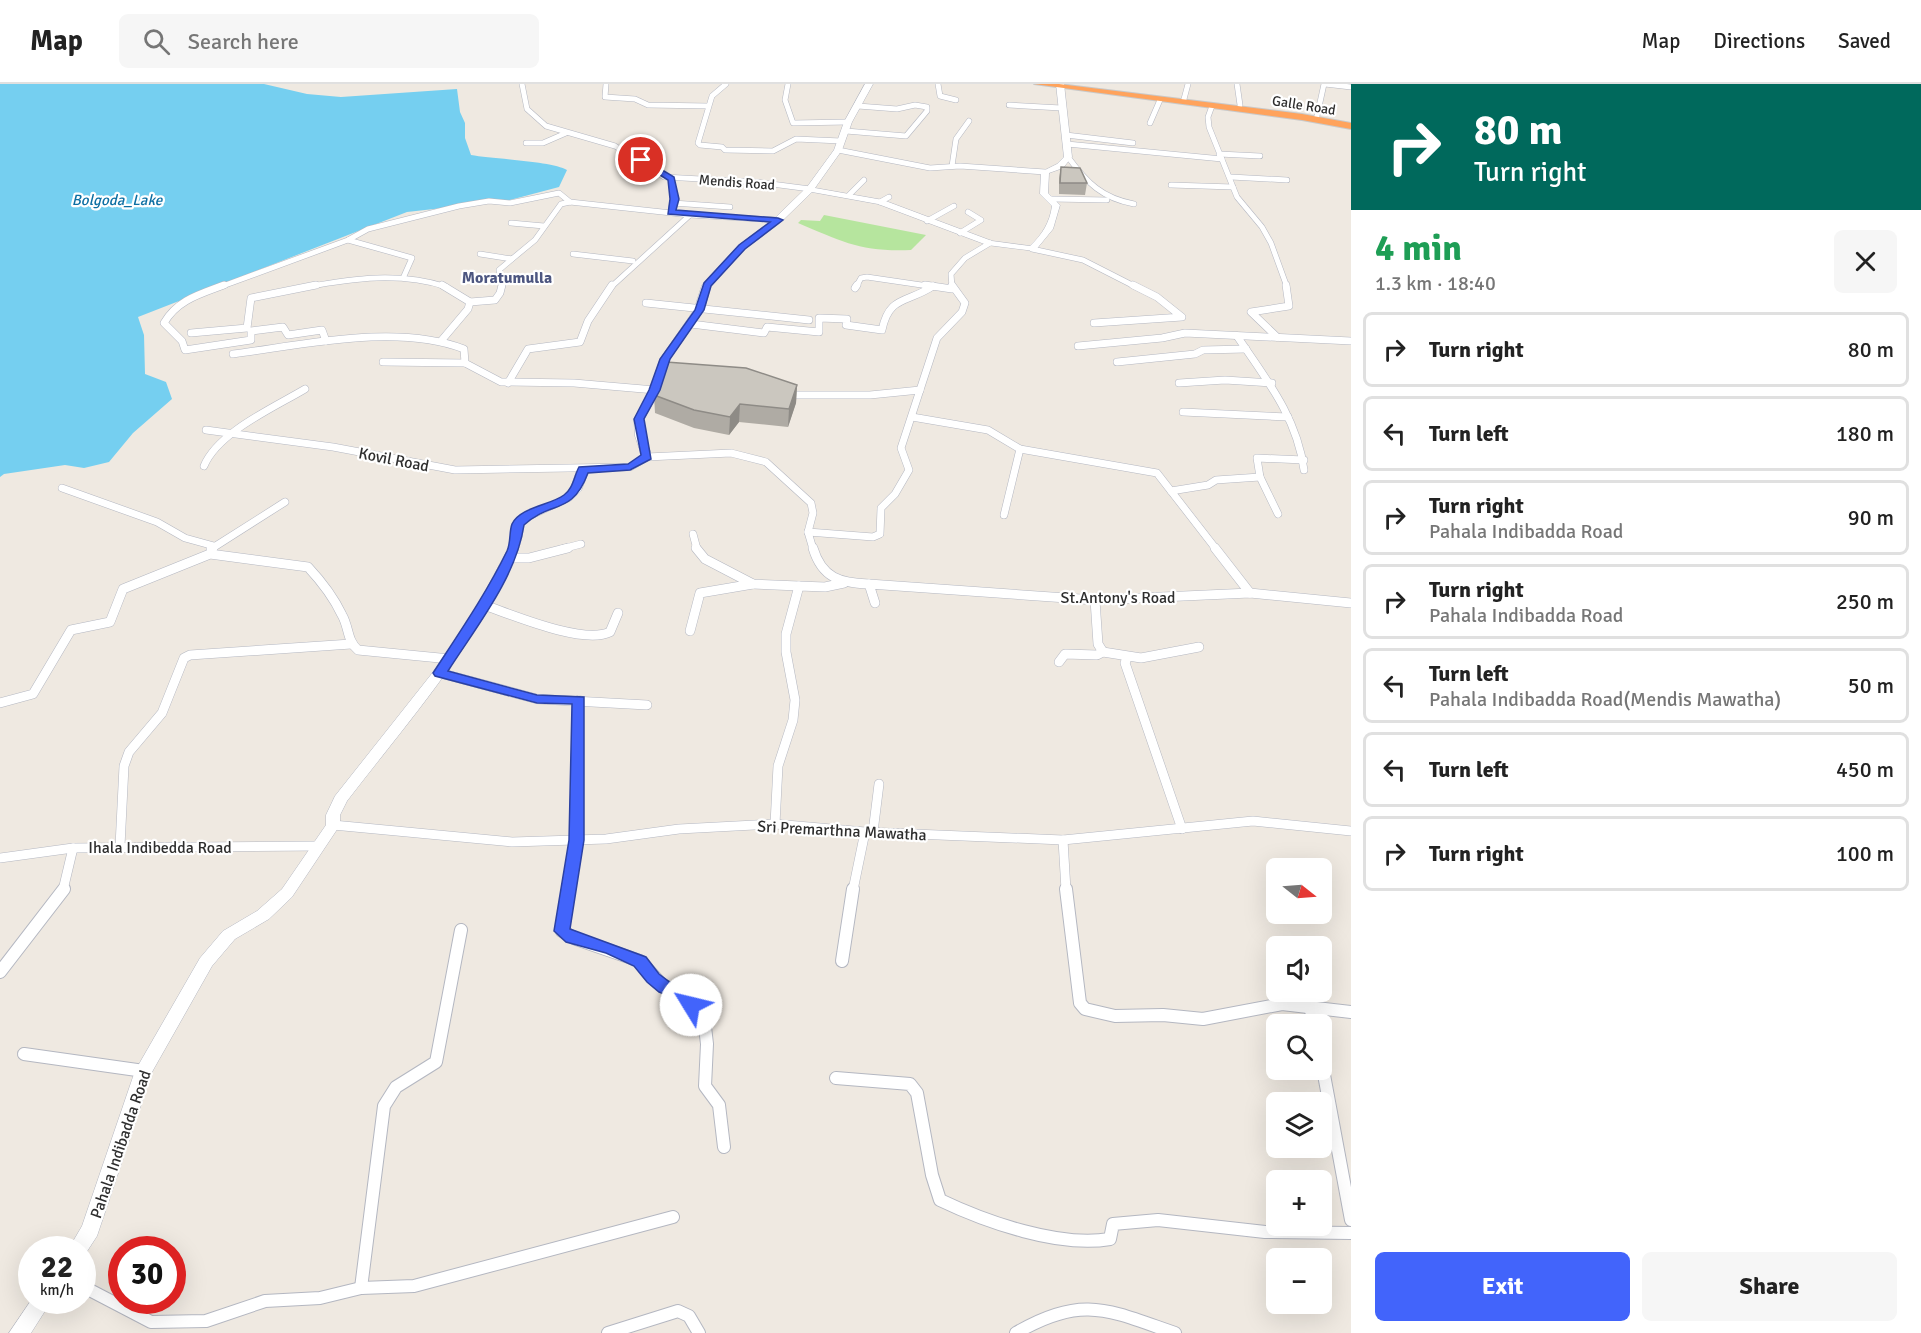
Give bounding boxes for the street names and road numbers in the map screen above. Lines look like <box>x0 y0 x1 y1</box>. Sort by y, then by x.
street label: Galle Road <box>1271 92 1337 119</box>
street label: Mendis Road <box>698 171 776 194</box>
street label: Kovil Road <box>357 443 431 477</box>
street label: St.Antony's Road <box>1061 588 1175 608</box>
street label: Sri Premarthna Mawatha <box>757 817 927 845</box>
street label: Ihala Indibedda Road <box>88 838 232 858</box>
street label: Pahala Indibadda Road <box>86 1068 156 1221</box>

